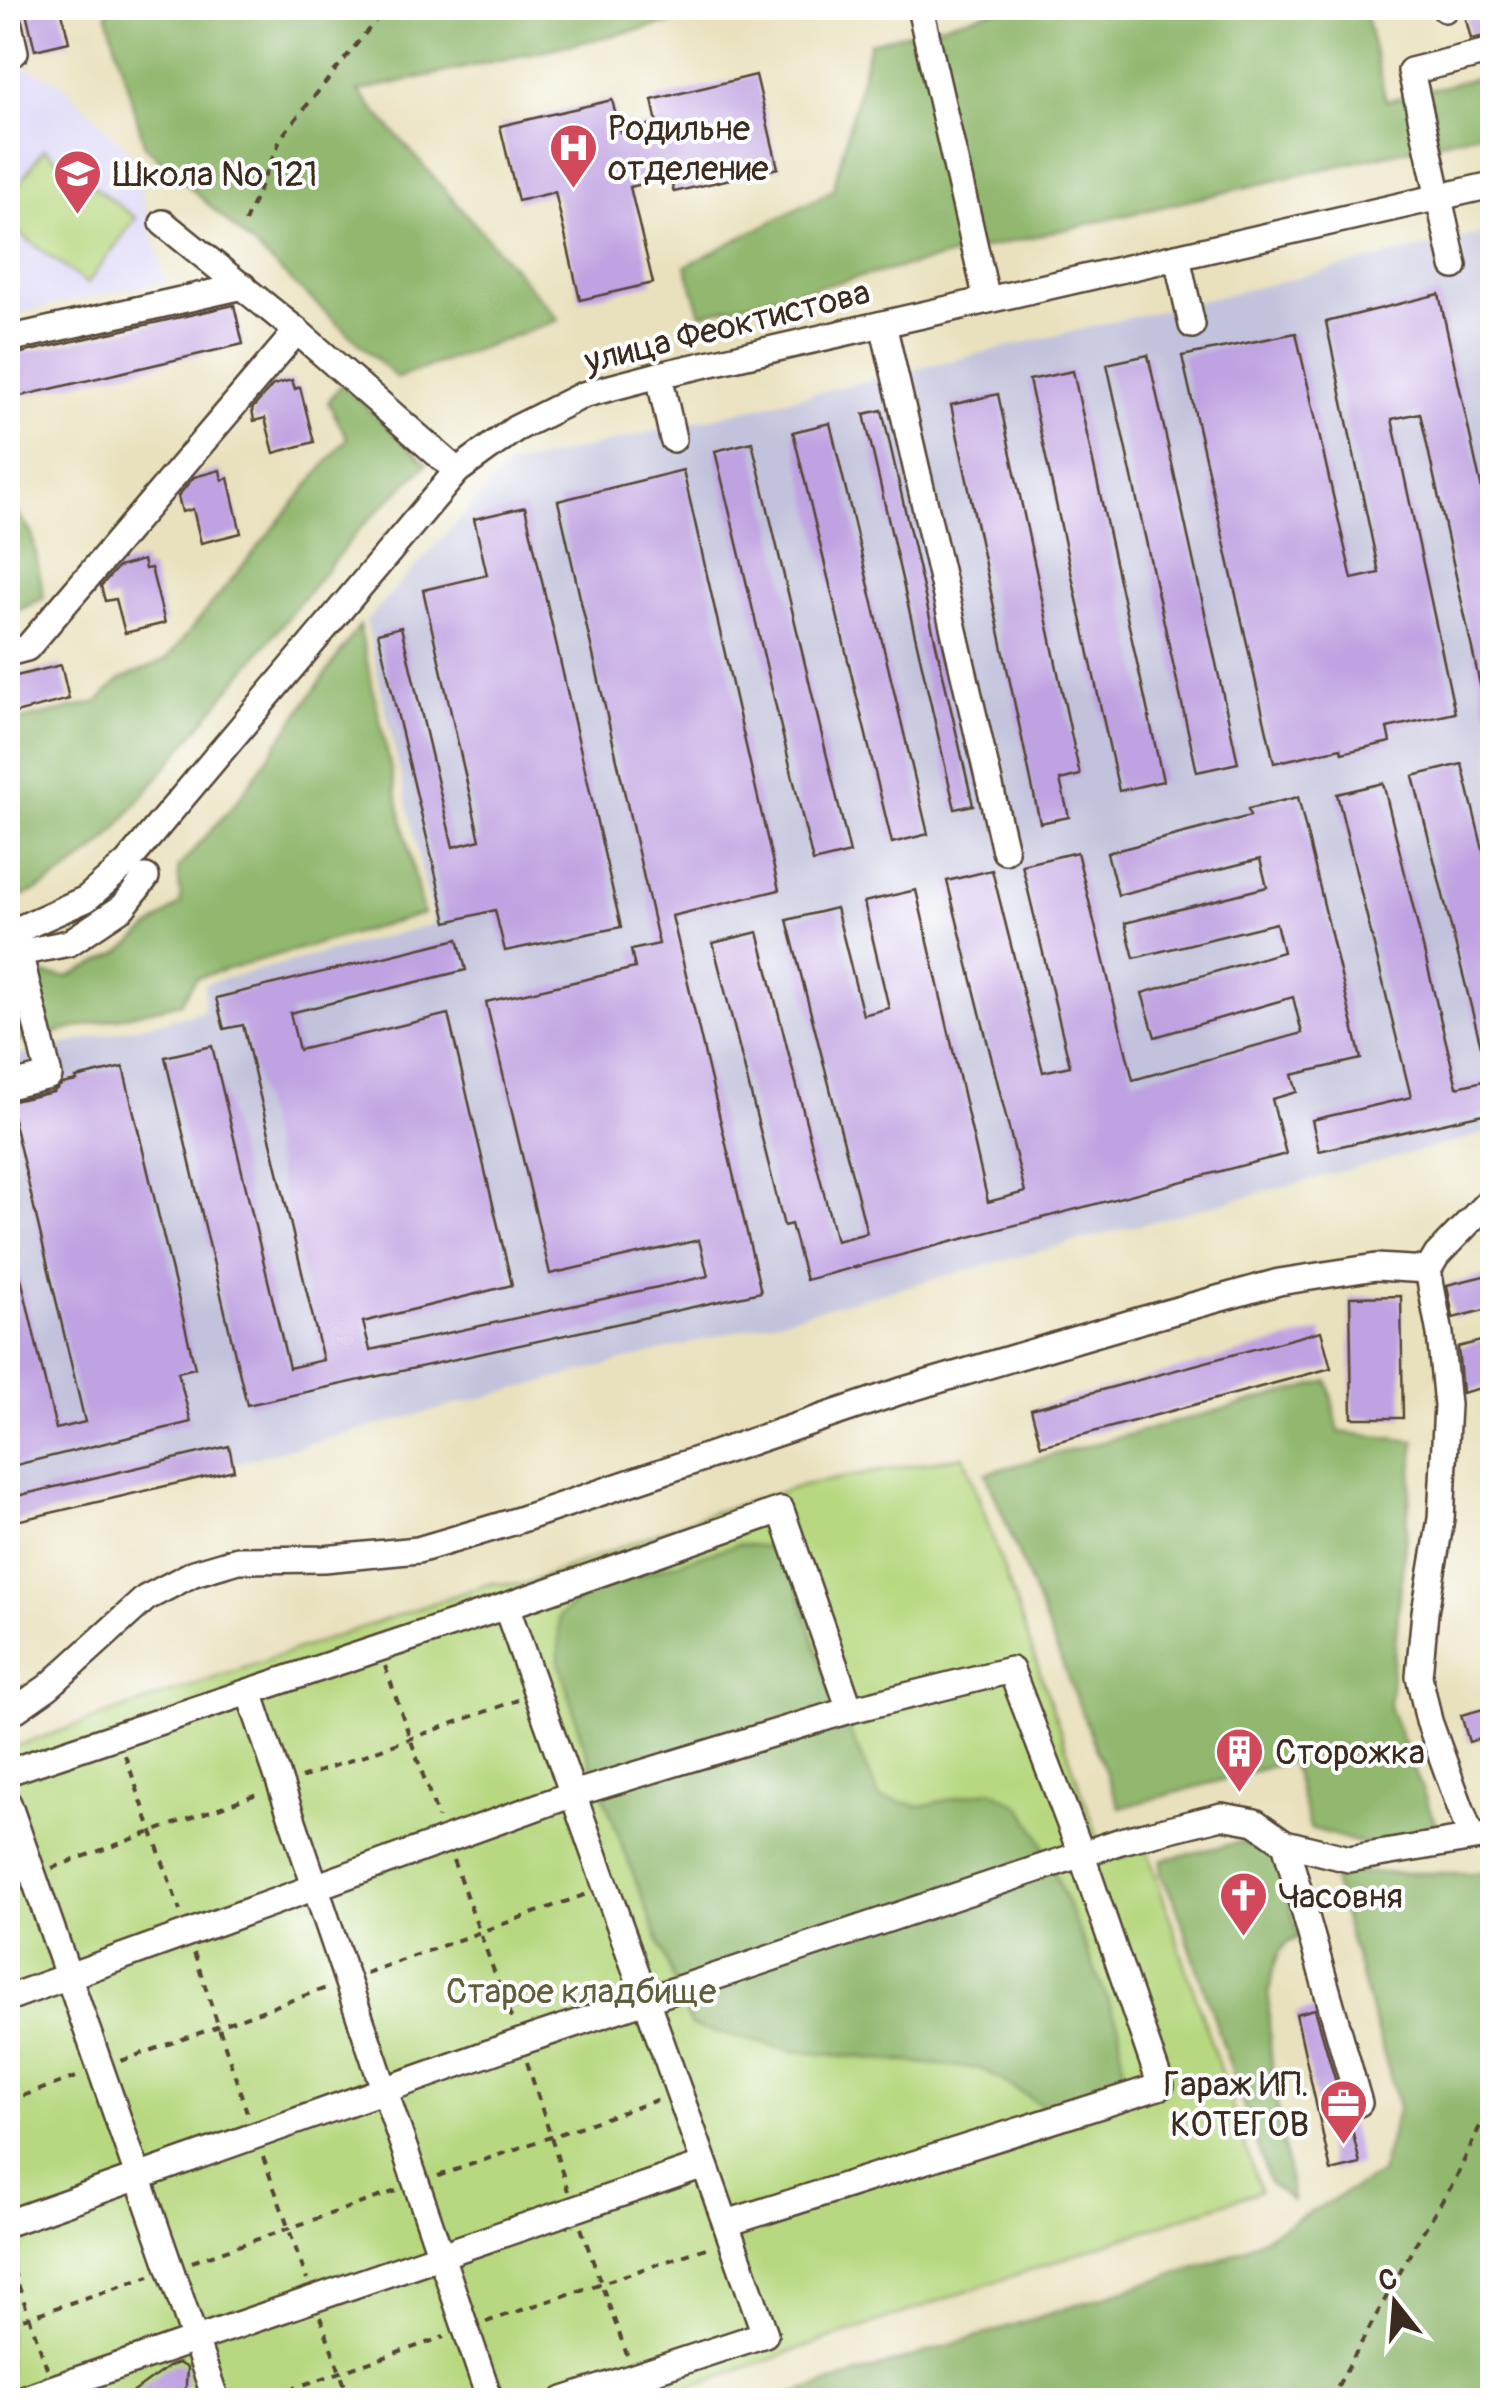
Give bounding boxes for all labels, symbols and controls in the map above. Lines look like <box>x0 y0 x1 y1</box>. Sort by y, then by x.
place label: Родильне отделение <box>608 107 769 191</box>
hospital icon: Родильне отделение <box>547 122 599 190</box>
school or university icon: Школа № 121 <box>52 148 104 216</box>
place label: Школа № 121 <box>113 153 318 197</box>
street label: улица Феоктистова <box>579 270 874 384</box>
building icon: Сторожка <box>1214 1726 1266 1794</box>
place label: Сторожка <box>1275 1731 1425 1775</box>
church icon: Часовня <box>1217 1870 1269 1938</box>
place label: Часовня <box>1278 1875 1403 1919</box>
park label: Старое кладбище <box>446 1970 716 2014</box>
place label: Гараж ИП. КОТЕГОВ <box>1164 2063 1309 2147</box>
office icon: Гараж ИП. КОТЕГОВ <box>1318 2078 1370 2146</box>
north arrow <box>1345 2253 1445 2353</box>
text: С <box>1375 2261 1402 2300</box>

